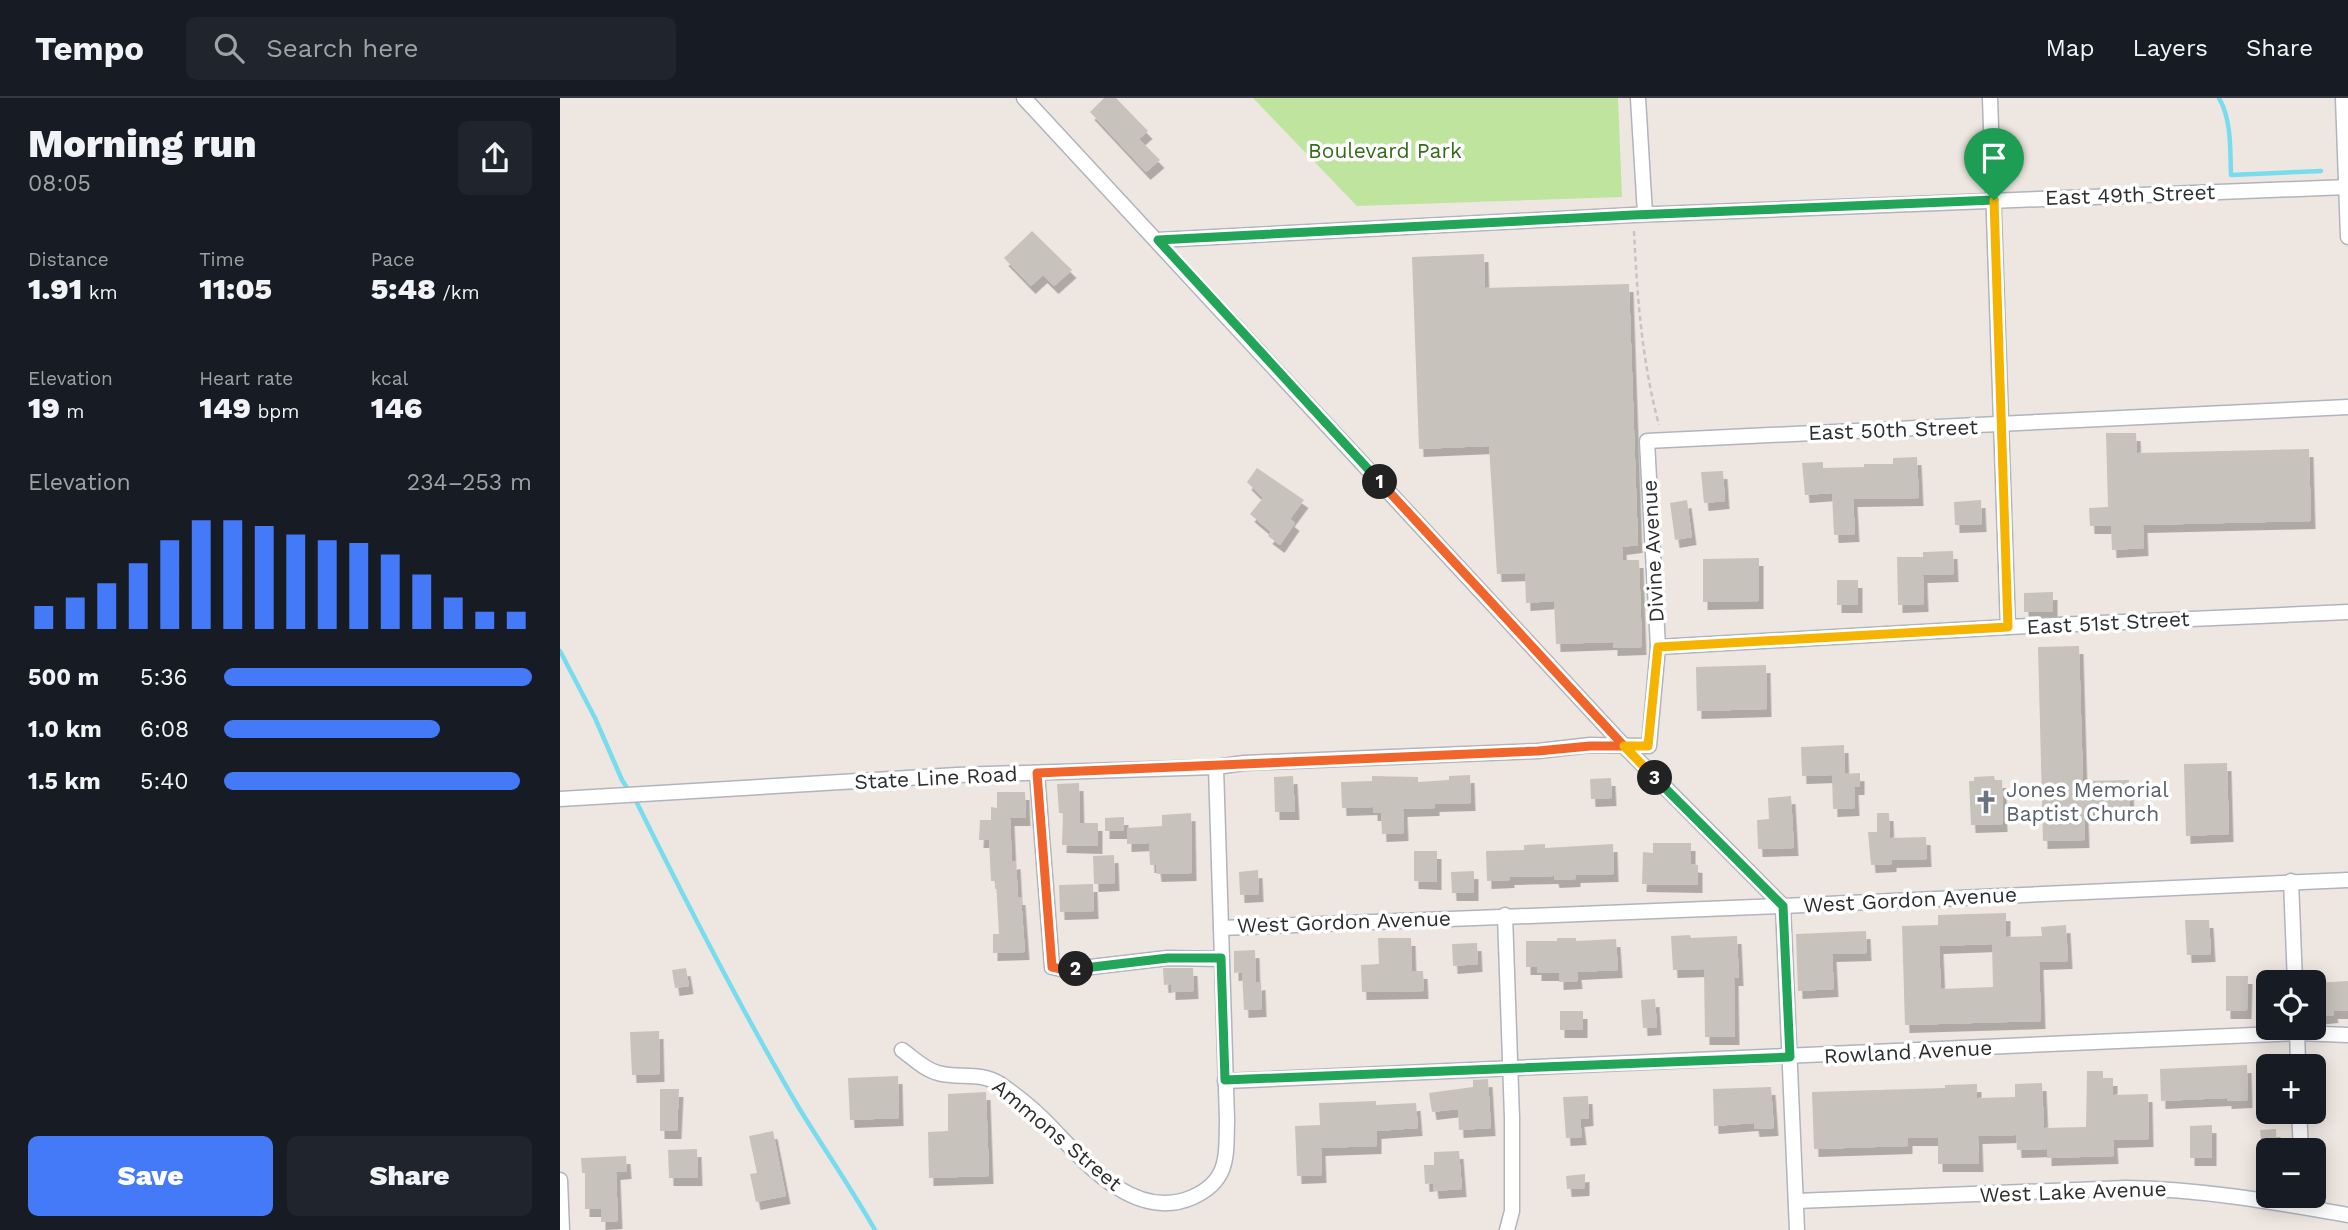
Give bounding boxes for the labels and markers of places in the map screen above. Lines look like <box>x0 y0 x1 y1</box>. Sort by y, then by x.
pin <box>1964 128 2024 200</box>
pin: 1 <box>1362 464 1398 500</box>
pin: 3 <box>1638 760 1672 796</box>
place label: Jones Memorial Baptist Church <box>2006 777 2169 826</box>
church icon: Jones Memorial Baptist Church <box>1972 788 2000 816</box>
pin: 2 <box>1058 952 1094 986</box>

